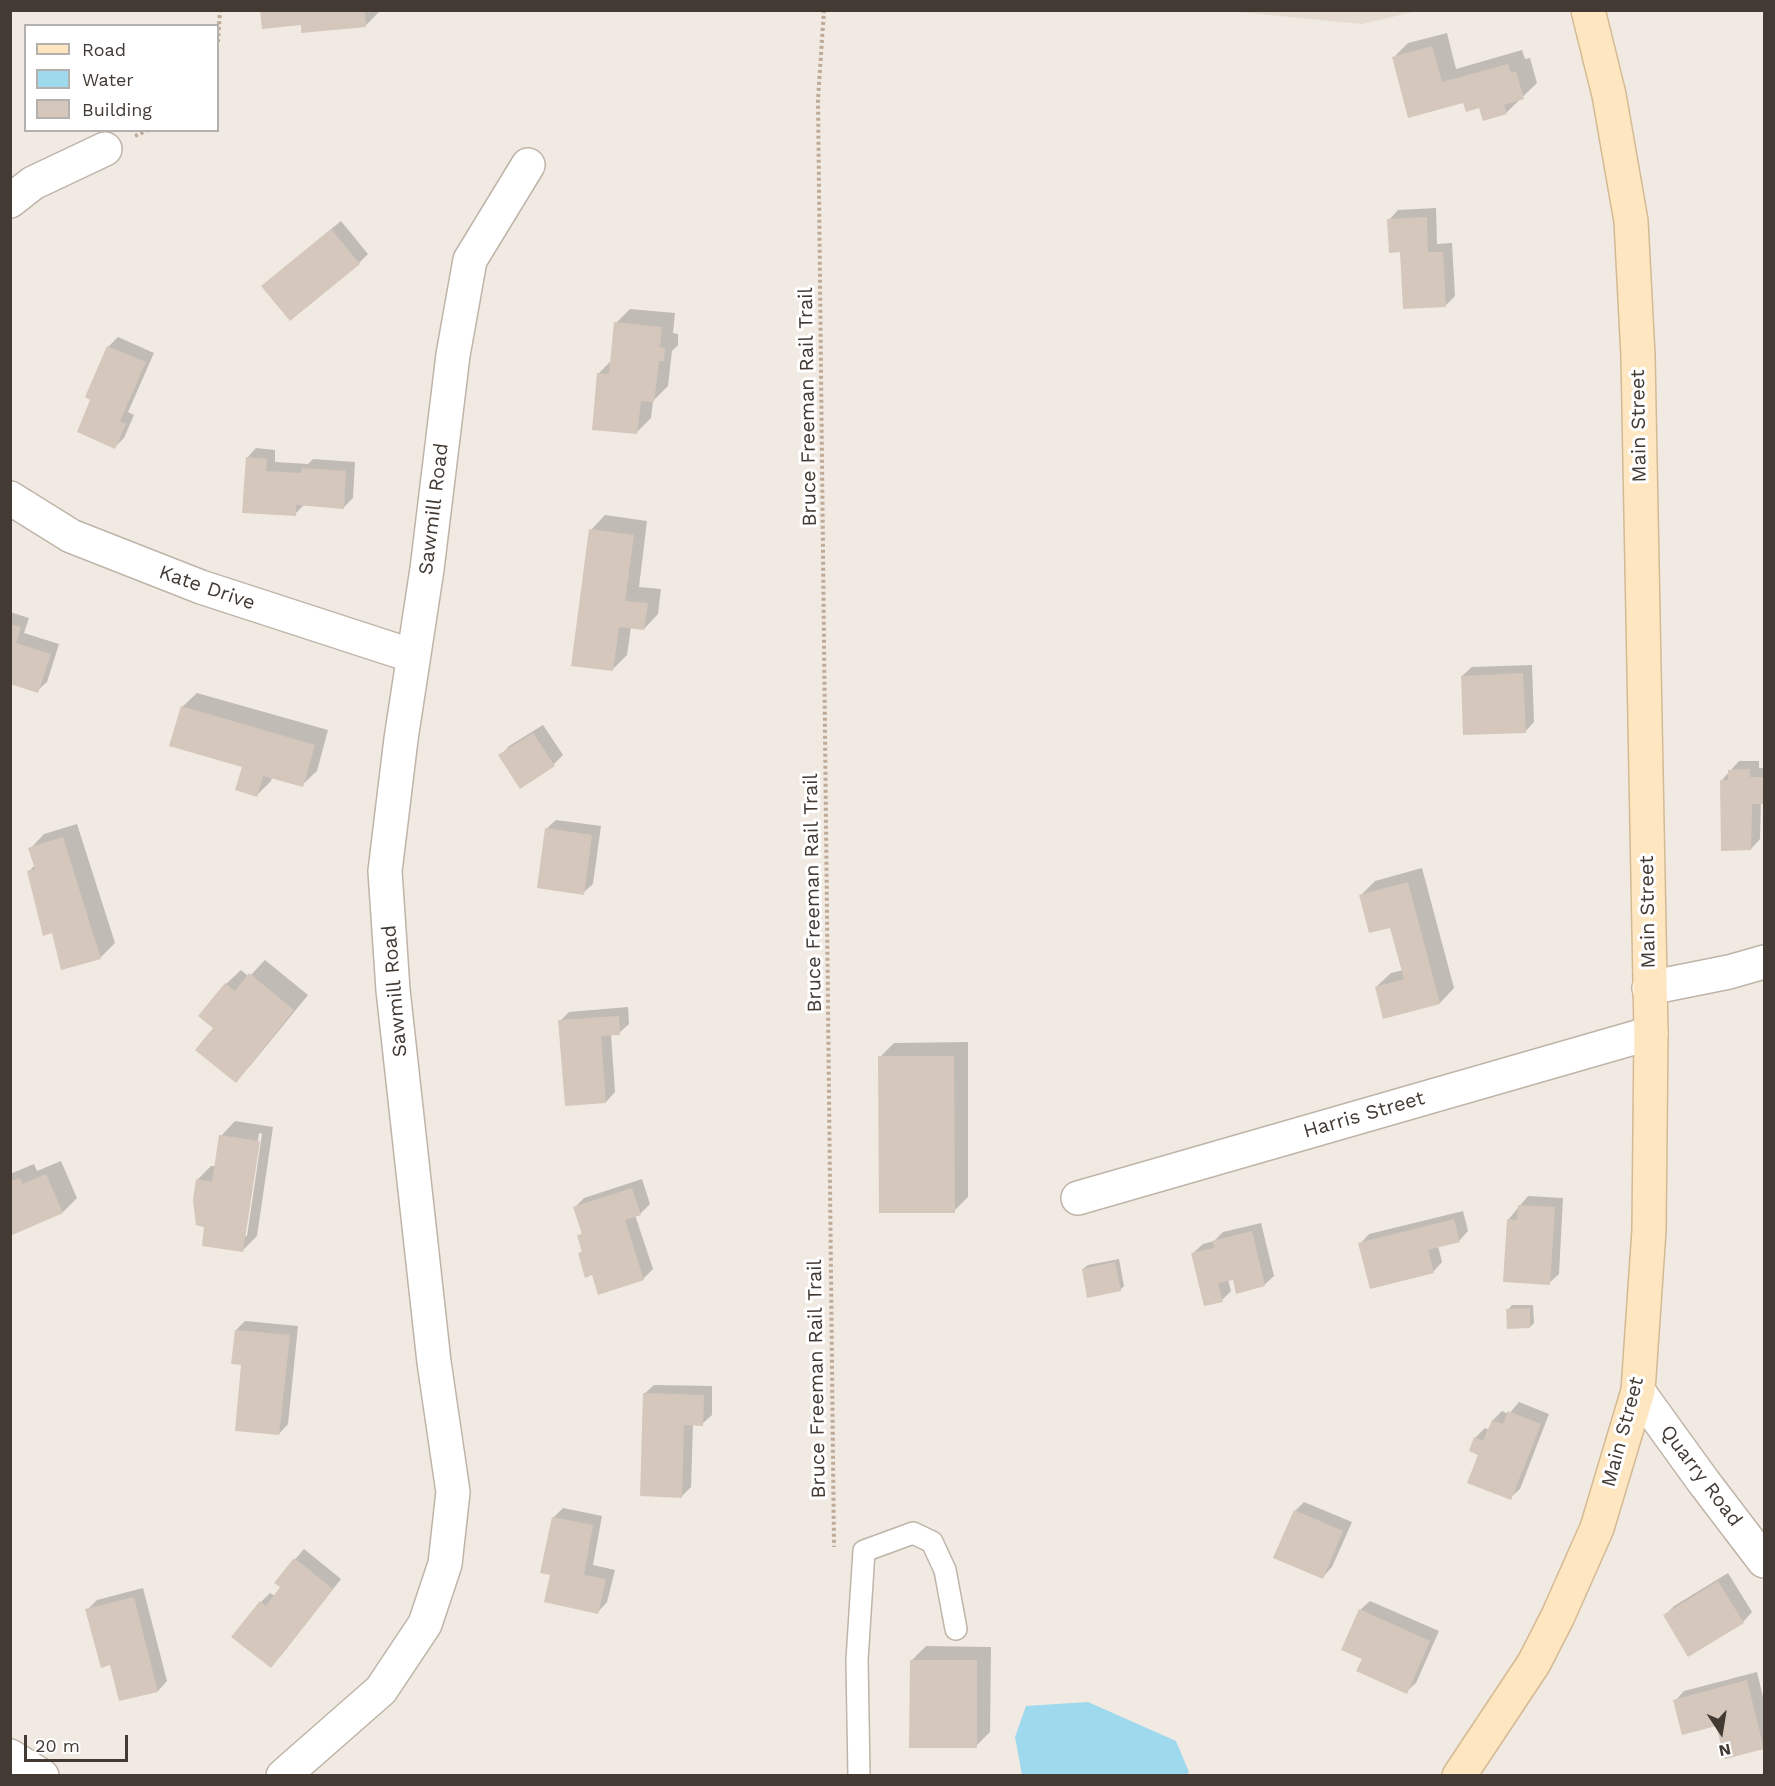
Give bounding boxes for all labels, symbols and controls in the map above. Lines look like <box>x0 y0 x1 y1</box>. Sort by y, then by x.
legend <box>24 24 219 132</box>
text: Road <box>82 39 126 60</box>
text: Water <box>82 69 134 90</box>
text: Building <box>82 99 152 120</box>
street label: Bruce Freeman Rail Trail <box>794 287 822 527</box>
street label: Main Street <box>1626 369 1652 483</box>
street label: Sawmill Road <box>414 442 454 576</box>
street label: Kate Drive <box>156 560 258 616</box>
street label: Bruce Freeman Rail Trail <box>799 773 827 1013</box>
street label: Main Street <box>1635 855 1661 969</box>
street label: Sawmill Road <box>377 924 413 1058</box>
street label: Harris Street <box>1301 1086 1427 1144</box>
street label: Bruce Freeman Rail Trail <box>803 1259 831 1499</box>
street label: Main Street <box>1597 1374 1649 1490</box>
street label: Quarry Road <box>1655 1421 1747 1531</box>
north arrow <box>1691 1702 1751 1762</box>
scale bar <box>27 1723 130 1761</box>
text: 20 m <box>35 1735 80 1756</box>
text: N <box>1717 1740 1733 1761</box>

